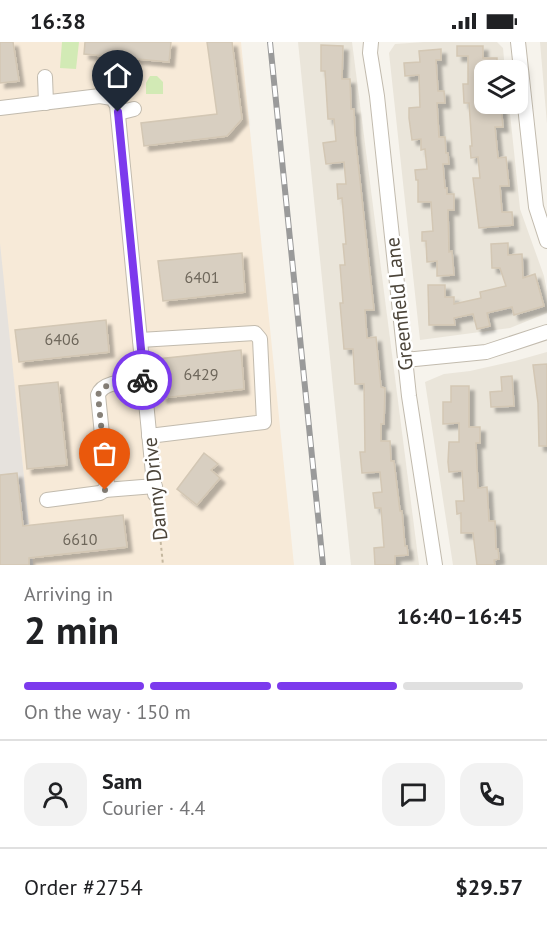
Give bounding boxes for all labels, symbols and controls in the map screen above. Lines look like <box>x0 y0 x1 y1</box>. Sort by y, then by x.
text: 16:38 <box>30 7 86 35</box>
pin <box>92 50 143 112</box>
icon: home <box>101 59 134 92</box>
map controls <box>474 60 528 114</box>
button: layers <box>474 60 528 114</box>
street label: Greenfield Lane <box>379 236 419 372</box>
house number: 6401 <box>185 267 219 287</box>
house number: 6406 <box>45 329 79 349</box>
courier <box>112 350 172 410</box>
icon: bike <box>126 364 159 397</box>
house number: 6429 <box>184 364 218 384</box>
pin <box>79 428 130 490</box>
street label: Danny Drive <box>137 436 173 542</box>
icon: bag <box>88 437 121 470</box>
house number: 6610 <box>63 529 98 549</box>
text: Arriving in <box>24 581 113 607</box>
text: 16:40–16:45 <box>397 602 523 630</box>
text: 2 min <box>24 604 119 655</box>
text: On the way · 150 m <box>24 699 191 725</box>
button: person <box>24 763 87 826</box>
button: chat <box>382 763 445 826</box>
button: phone <box>460 763 523 826</box>
text: Sam <box>102 767 142 795</box>
text: Courier · 4.4 <box>102 795 205 821</box>
text: Order #2754 <box>24 873 143 901</box>
text: $29.57 <box>455 873 523 901</box>

